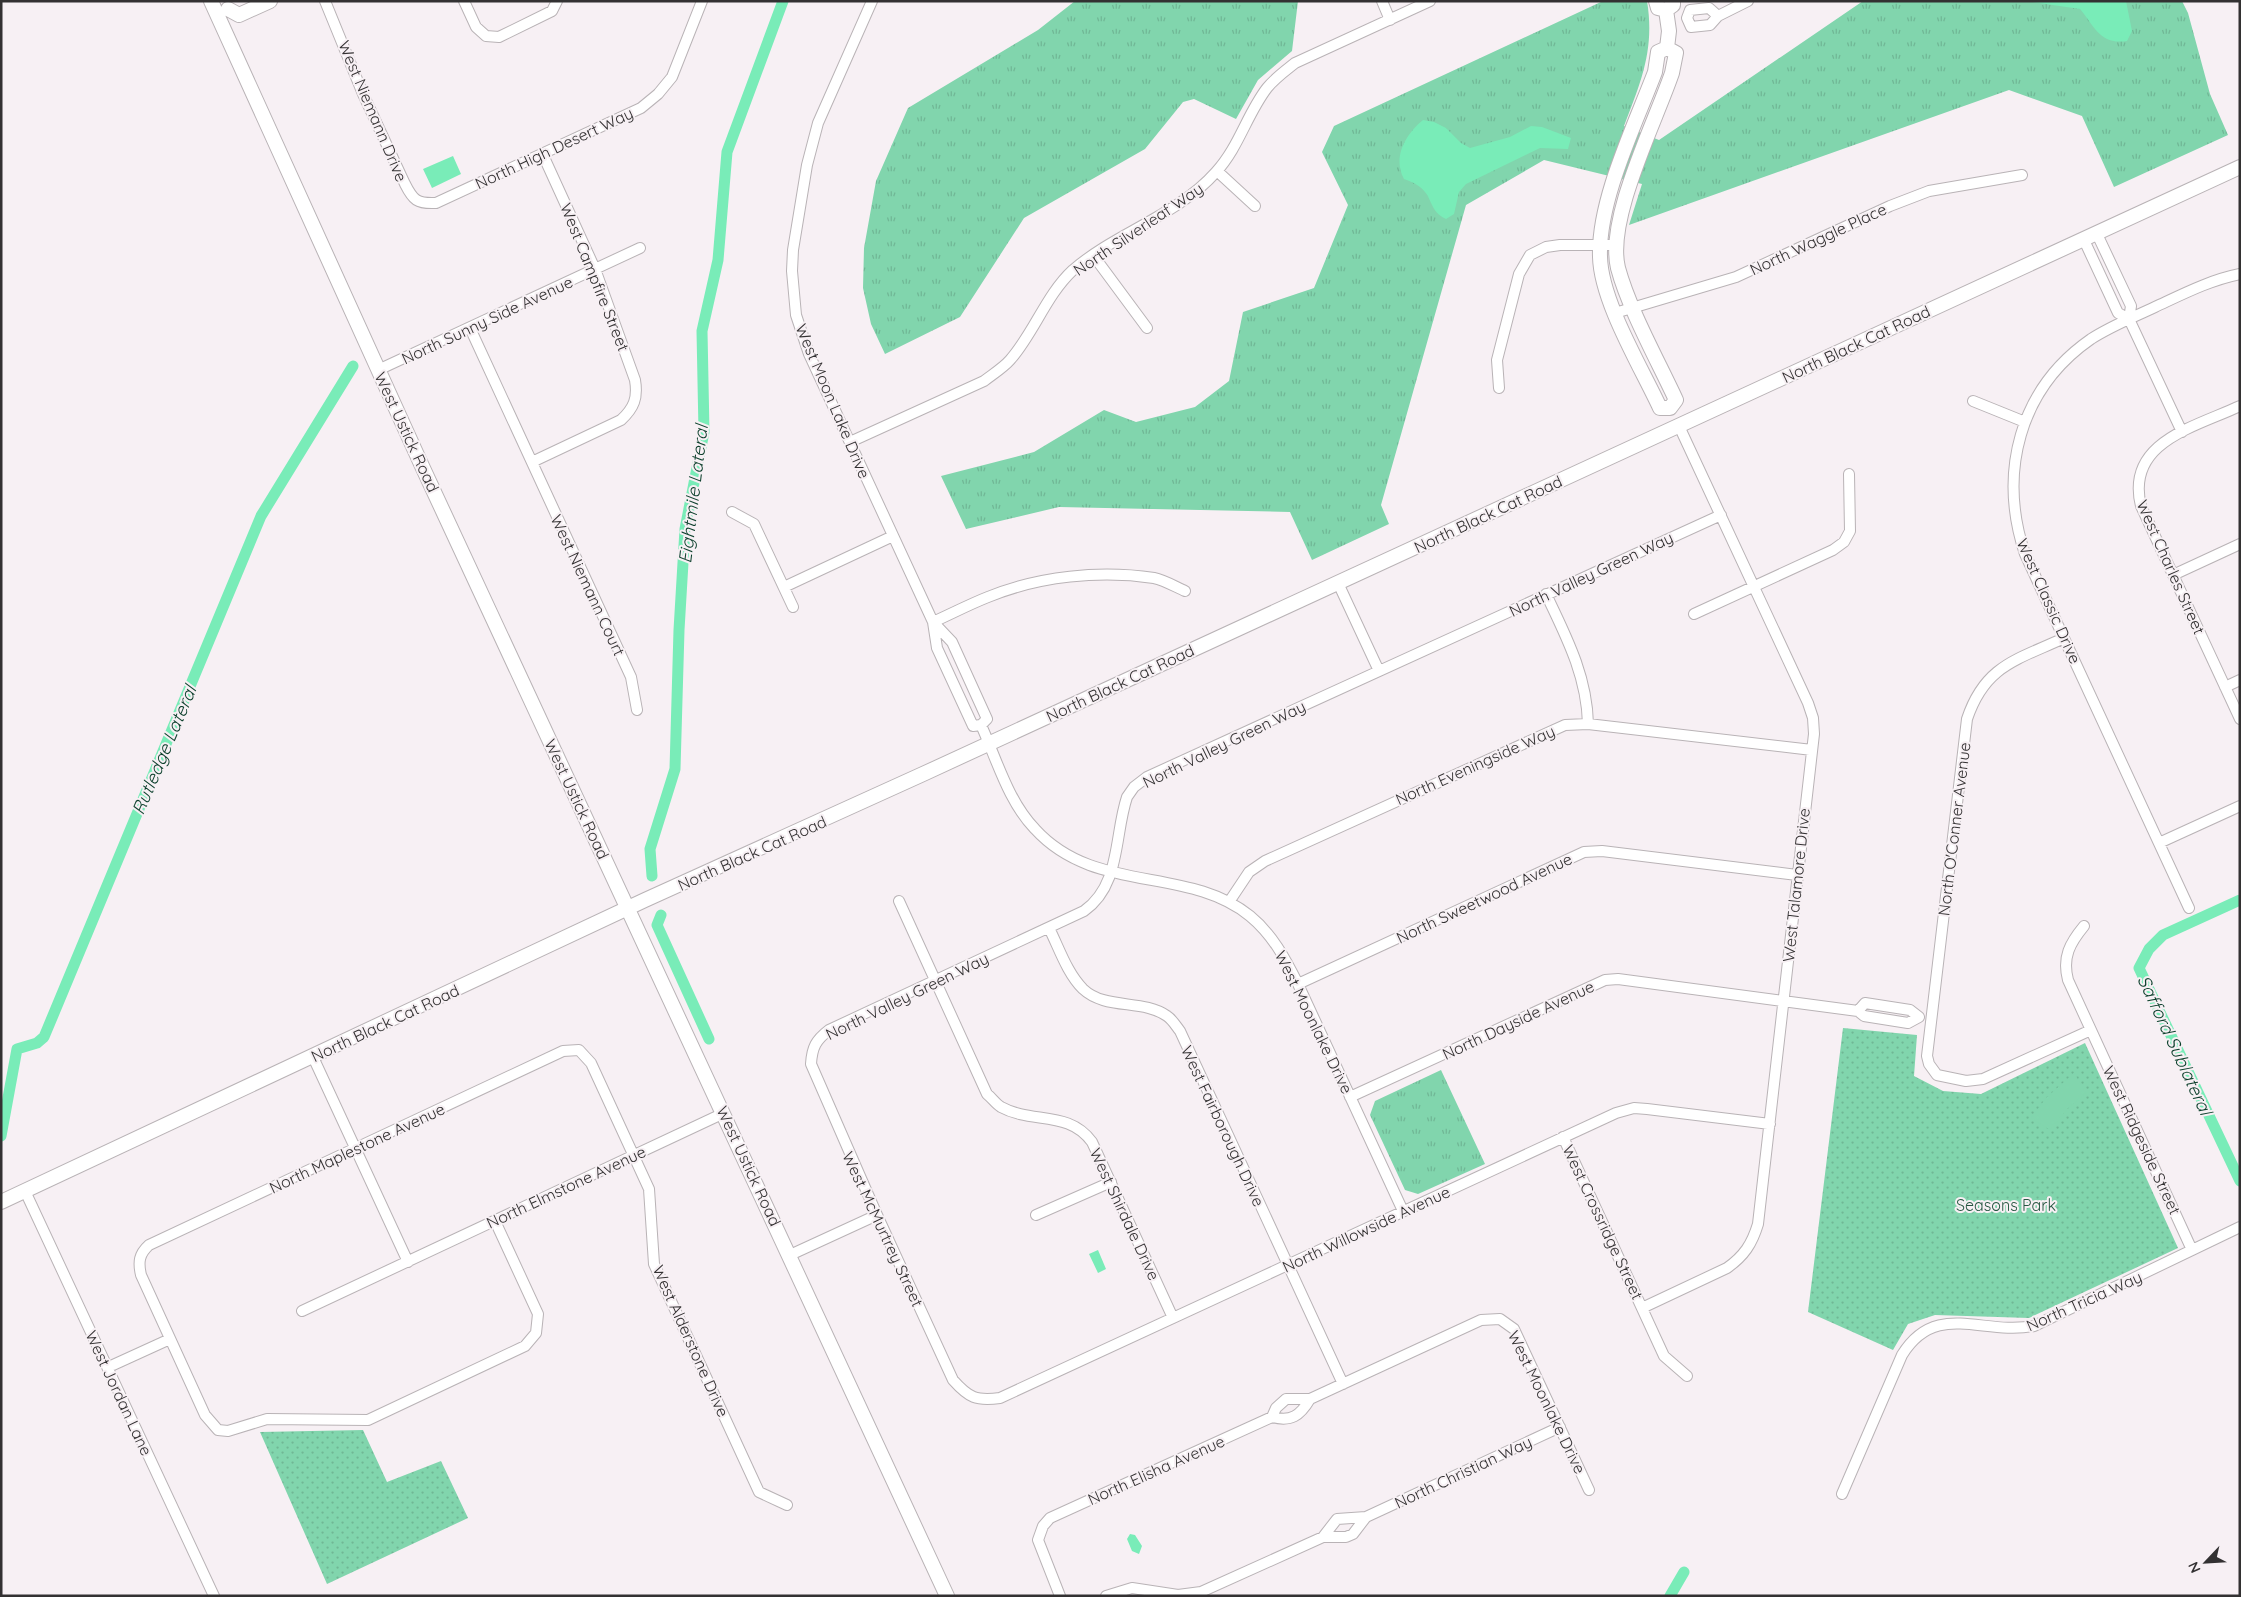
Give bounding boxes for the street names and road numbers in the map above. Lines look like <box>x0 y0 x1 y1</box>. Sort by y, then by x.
street label: West Niemann Drive <box>334 37 412 185</box>
street label: North High Desert Way <box>472 103 636 193</box>
street label: North Silverleaf Way <box>1069 178 1207 280</box>
street label: North Waggle Place <box>1746 199 1890 279</box>
street label: West Campfire Street <box>556 200 634 354</box>
street label: North Sunny Side Avenue <box>398 272 576 368</box>
street label: North Black Cat Road <box>1779 301 1933 387</box>
street label: West Moon Lake Drive <box>791 321 875 481</box>
street label: West Ustick Road <box>370 369 444 495</box>
street label: North Black Cat Road <box>1411 471 1565 557</box>
street label: West Charles Street <box>2132 497 2210 637</box>
street label: West Niemann Court <box>546 511 630 659</box>
street label: North Valley Green Way <box>1506 527 1676 621</box>
street label: West Classic Drive <box>2012 535 2086 667</box>
street label: North Black Cat Road <box>1043 640 1197 726</box>
street label: North Valley Green Way <box>1139 696 1309 792</box>
street label: North Eveningside Way <box>1392 721 1558 809</box>
street label: West Ustick Road <box>540 736 614 862</box>
street label: North O'Conner Avenue <box>1933 741 1975 917</box>
street label: West Talamore Drive <box>1778 807 1814 963</box>
street label: North Black Cat Road <box>674 811 830 895</box>
street label: North Sweetwood Avenue <box>1393 848 1575 948</box>
street label: West Moonlake Drive <box>1271 947 1357 1097</box>
street label: North Valley Green Way <box>822 948 992 1044</box>
street label: North Dayside Avenue <box>1439 976 1597 1064</box>
street label: North Black Cat Road <box>308 980 462 1066</box>
street label: West Fairborough Drive <box>1177 1042 1269 1210</box>
street label: West Ridgeside Street <box>2099 1062 2185 1218</box>
street label: North Maplestone Avenue <box>266 1098 448 1198</box>
street label: West Ustick Road <box>712 1103 786 1229</box>
street label: North Elmstone Avenue <box>483 1141 649 1233</box>
street label: West Crossridge Street <box>1558 1141 1648 1303</box>
street label: West Shirdale Drive <box>1086 1145 1164 1283</box>
street label: West McMurtrey Street <box>838 1148 928 1310</box>
street label: North Willowside Avenue <box>1279 1181 1453 1277</box>
street label: West Alderstone Drive <box>649 1262 733 1420</box>
street label: North Tricia Way <box>2023 1267 2145 1335</box>
street label: West Jordan Lane <box>81 1327 157 1459</box>
street label: West Moonlake Drive <box>1504 1327 1590 1477</box>
street label: North Elisha Avenue <box>1084 1431 1228 1509</box>
street label: North Christian Way <box>1391 1431 1535 1513</box>

